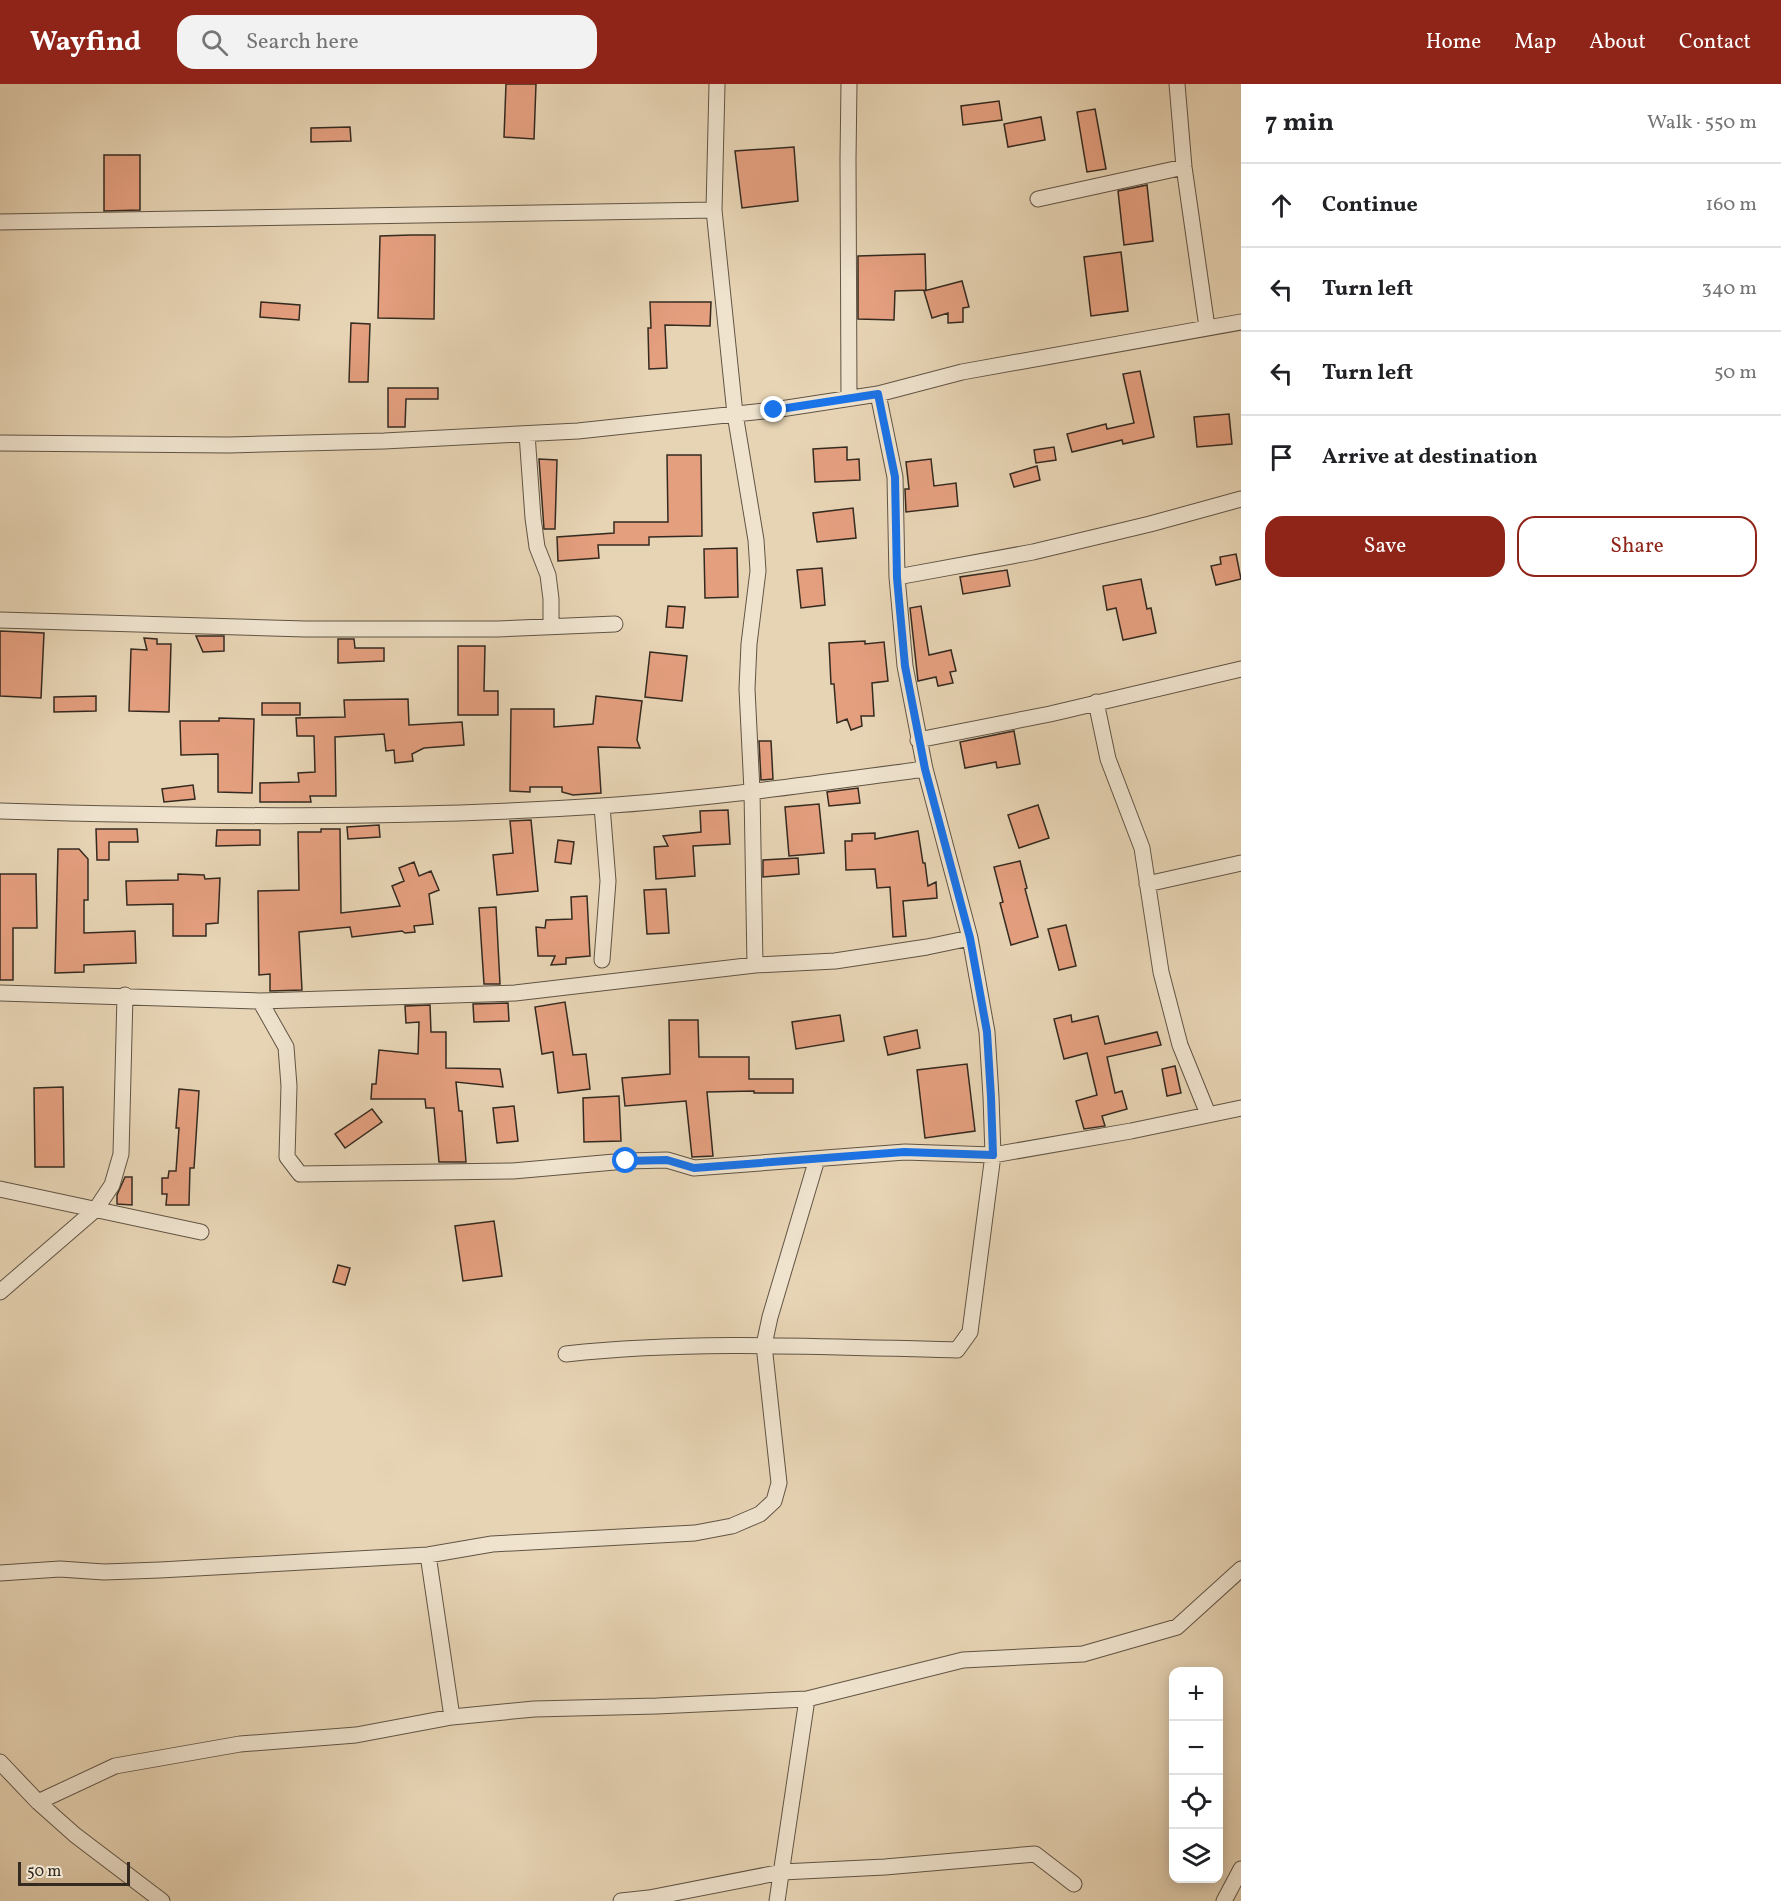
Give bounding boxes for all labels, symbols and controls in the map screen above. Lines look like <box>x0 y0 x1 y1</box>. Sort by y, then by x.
search box <box>177 15 597 69</box>
text: Wayfind <box>30 23 141 62</box>
icon: search <box>198 26 231 59</box>
text: Search here <box>246 27 359 58</box>
text: Home <box>1426 28 1481 57</box>
text: Map <box>1514 28 1556 57</box>
text: About <box>1589 28 1646 57</box>
text: Contact <box>1679 28 1751 57</box>
text: 7 min <box>1265 105 1334 141</box>
text: Walk · 550 m <box>1647 109 1757 137</box>
icon: ahead <box>1265 189 1298 222</box>
text: Continue <box>1322 190 1418 221</box>
text: 160 m <box>1705 191 1757 219</box>
icon: left <box>1265 273 1298 306</box>
text: Turn left <box>1322 274 1413 305</box>
text: 340 m <box>1701 275 1757 303</box>
icon: left <box>1265 357 1298 390</box>
text: Turn left <box>1322 358 1413 389</box>
text: 50 m <box>1714 359 1757 387</box>
route end <box>760 396 786 422</box>
icon: arrive <box>1265 441 1298 474</box>
text: Arrive at destination <box>1322 442 1538 473</box>
button: Save <box>1265 516 1505 577</box>
button: Share <box>1517 516 1757 577</box>
route start <box>612 1147 638 1173</box>
map controls <box>1169 1667 1223 1883</box>
button: + <box>1169 1667 1223 1721</box>
button: − <box>1169 1721 1223 1775</box>
button: locate <box>1169 1775 1223 1829</box>
button: layers <box>1169 1829 1223 1883</box>
scale bar <box>18 1859 130 1886</box>
text: 50 m <box>27 1861 61 1883</box>

